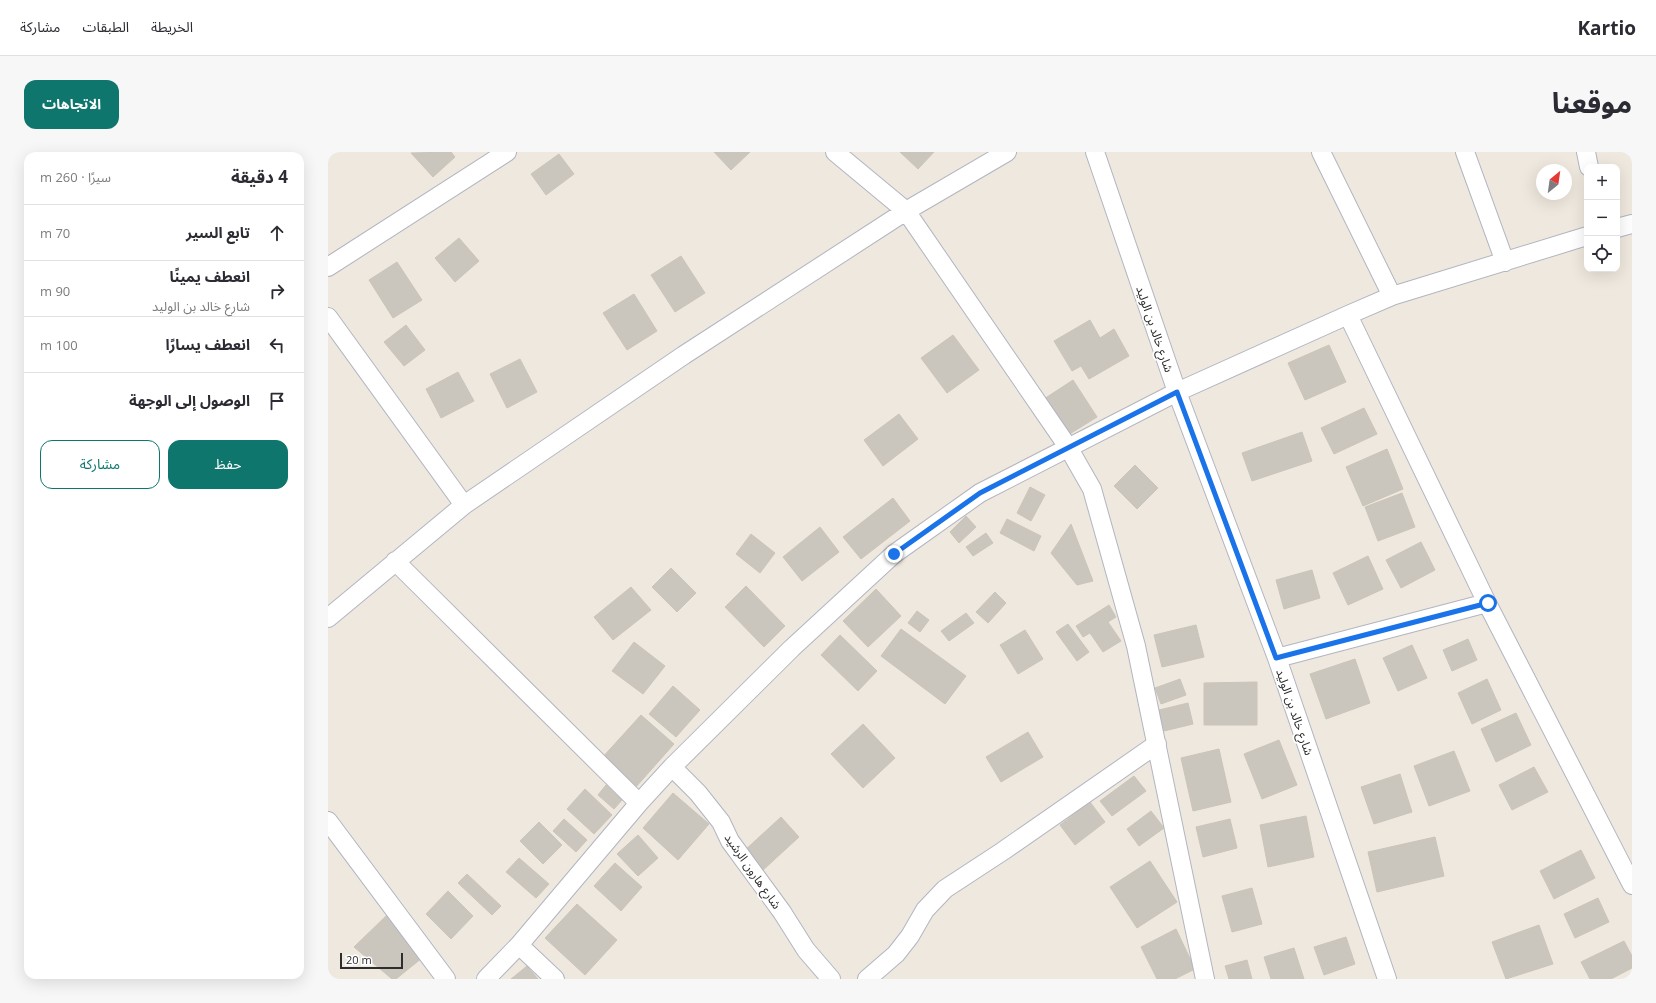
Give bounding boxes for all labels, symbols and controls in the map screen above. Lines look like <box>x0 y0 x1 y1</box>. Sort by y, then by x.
text: Kartio <box>1577 15 1636 41</box>
text: مشاركة <box>20 17 60 36</box>
text: الطبقات <box>82 17 129 36</box>
text: الخريطة <box>151 17 193 36</box>
button: الاتجاهات <box>24 80 119 129</box>
text: موقعنا <box>1552 83 1632 121</box>
north arrow <box>1536 164 1572 200</box>
map controls <box>1584 164 1620 272</box>
button: + <box>1584 164 1620 200</box>
text: 4 دقيقة <box>231 165 288 188</box>
text: سيرًا · 260 m <box>40 168 111 186</box>
button: − <box>1584 200 1620 236</box>
text: تابع السير <box>186 222 250 242</box>
icon: ahead <box>266 222 288 244</box>
text: 70 m <box>40 224 70 242</box>
button: locate <box>1584 236 1620 272</box>
text: انعطف يمينًا <box>169 266 250 286</box>
icon: right <box>266 280 288 302</box>
text: 90 m <box>40 282 70 300</box>
street label: شارع خالد بن الوليد <box>1131 283 1178 375</box>
text: شارع خالد بن الوليد <box>152 297 250 315</box>
text: انعطف يسارًا <box>166 334 250 354</box>
icon: left <box>266 334 288 356</box>
text: 100 m <box>40 336 78 354</box>
text: الوصول إلى الوجهة <box>129 390 250 410</box>
icon: arrive <box>266 390 288 412</box>
button: مشاركة <box>40 440 160 489</box>
button: حفظ <box>168 440 288 489</box>
route end <box>885 545 903 563</box>
route start <box>1479 594 1497 612</box>
street label: شارع خالد بن الوليد <box>1271 666 1318 758</box>
street label: شارع هارون الرشيد <box>720 830 785 913</box>
scale bar <box>340 951 403 970</box>
text: 20 m <box>346 952 372 967</box>

